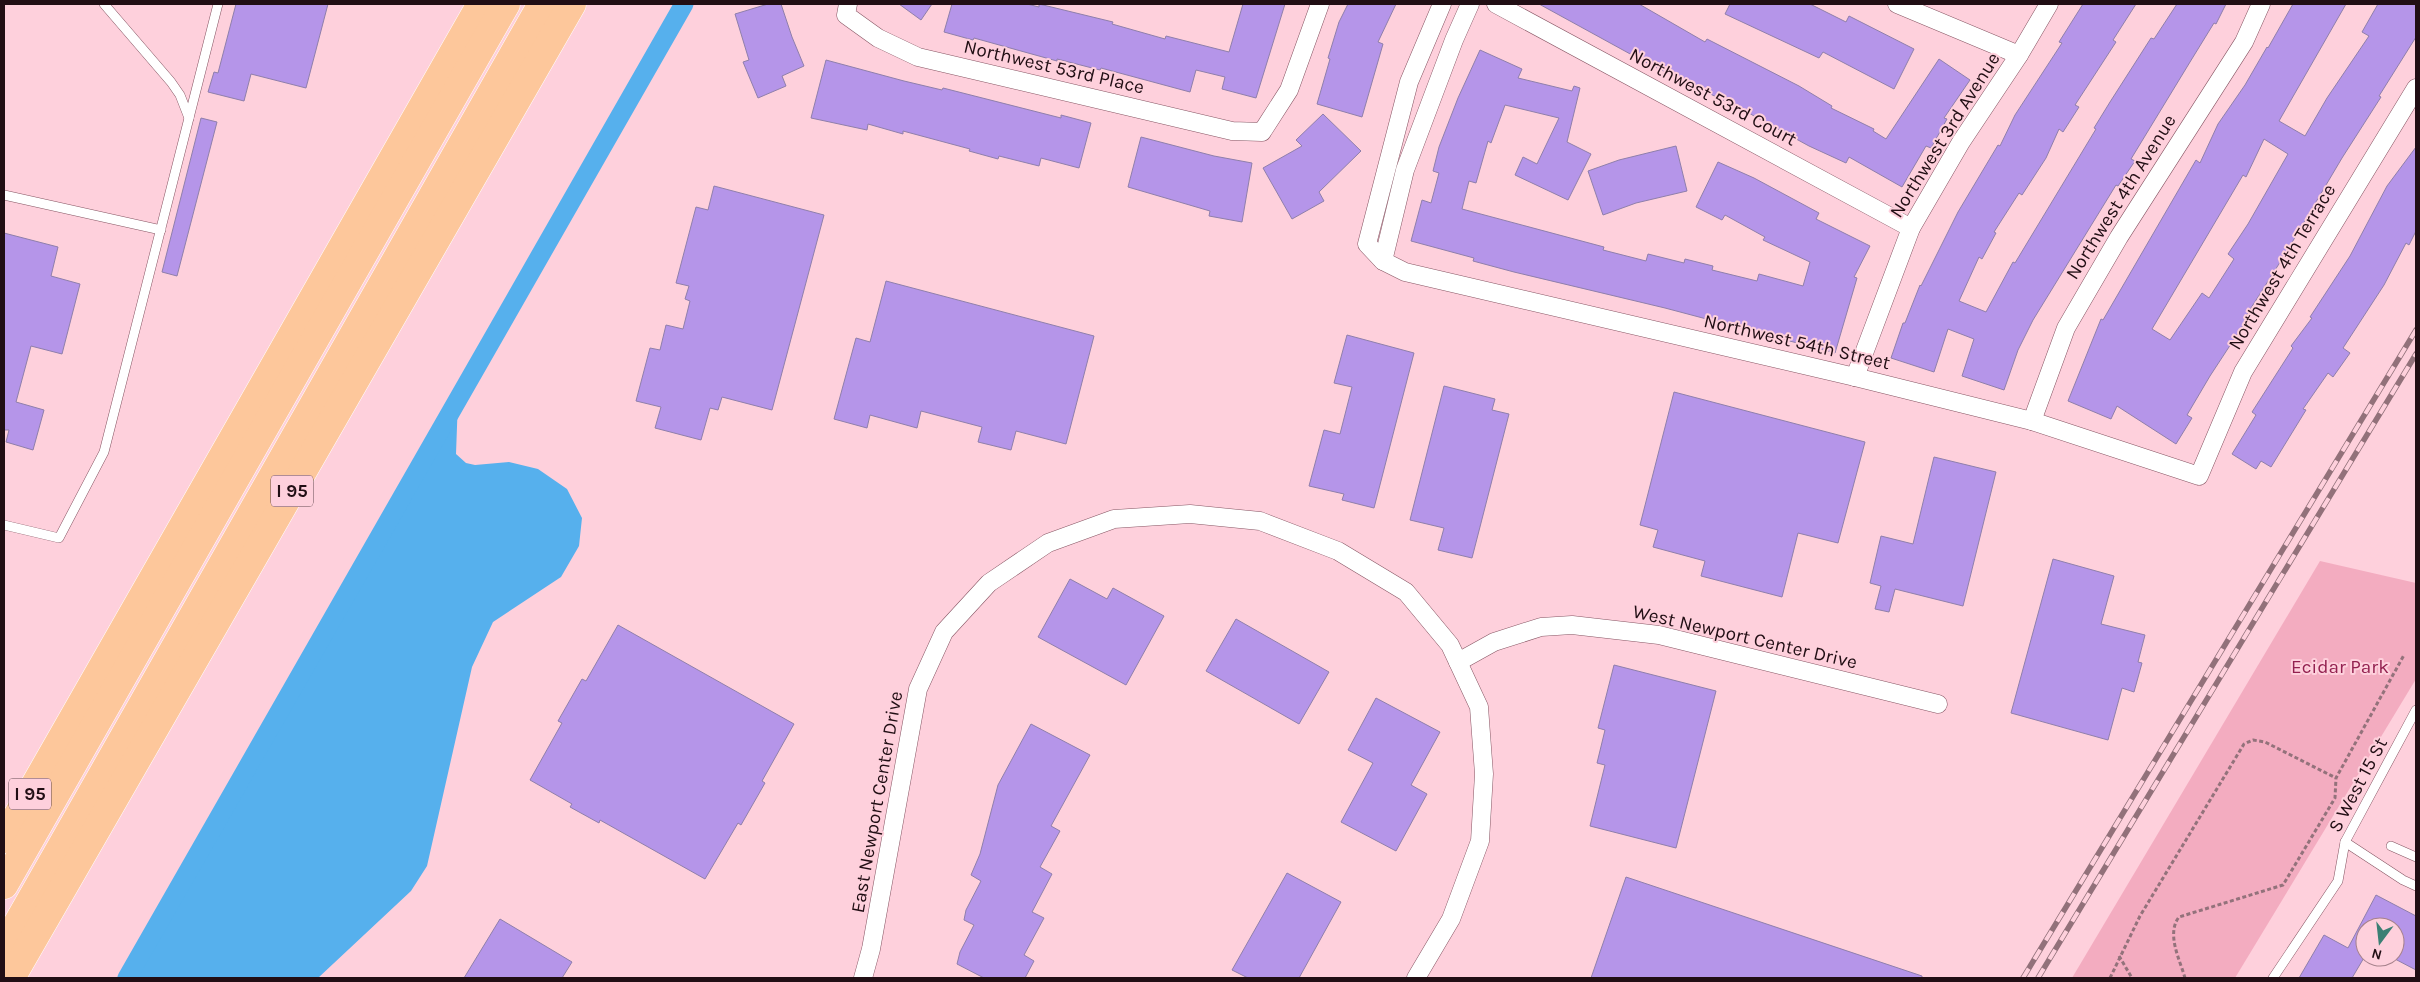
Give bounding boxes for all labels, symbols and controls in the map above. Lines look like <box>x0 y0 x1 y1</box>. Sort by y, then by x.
street label: Northwest 53rd Place <box>962 36 1146 98</box>
street label: Northwest 53rd Court <box>1626 44 1800 150</box>
street label: Northwest 3rd Avenue <box>1885 48 2005 222</box>
street label: Northwest 4th Avenue <box>2061 110 2181 284</box>
street label: Northwest 4th Terrace <box>2224 180 2340 354</box>
street label: Northwest 54th Street <box>1702 310 1892 374</box>
road number: I 95 <box>271 476 313 506</box>
street label: West Newport Center Drive <box>1631 600 1859 674</box>
park label: Ecidar Park <box>2291 656 2389 678</box>
street label: East Newport Center Drive <box>847 689 907 915</box>
street label: S West 15 St <box>2324 734 2392 836</box>
road number: I 95 <box>9 779 51 810</box>
north arrow <box>2355 917 2405 967</box>
text: N <box>2370 945 2384 964</box>

